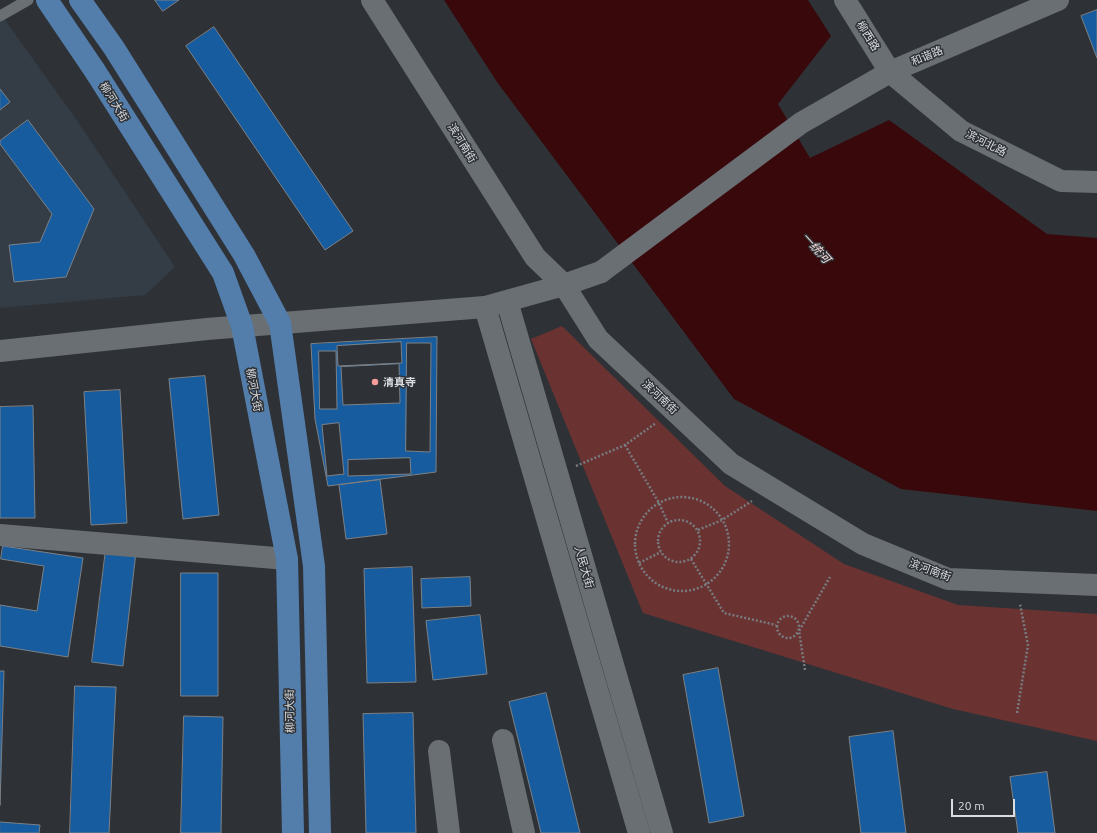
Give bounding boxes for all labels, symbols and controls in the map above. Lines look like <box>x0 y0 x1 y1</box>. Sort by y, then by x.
street label: 柳西路 <box>854 19 882 53</box>
street label: 和谐路 <box>909 43 945 69</box>
street label: 柳河大街 <box>97 80 131 124</box>
street label: 滨河南街 <box>445 121 479 165</box>
street label: 滨河北路 <box>963 127 1009 159</box>
water label: 一统河 <box>799 230 833 266</box>
street label: 柳河大街 <box>243 367 265 413</box>
place label: 清真寺 <box>383 375 416 389</box>
marker: 清真寺 <box>370 377 380 387</box>
street label: 滨河南街 <box>639 377 681 417</box>
street label: 人民大街 <box>572 544 596 590</box>
street label: 滨河南街 <box>907 556 953 584</box>
street label: 柳河大街 <box>283 689 297 733</box>
scale bar <box>953 791 1017 817</box>
text: 20 m <box>958 799 985 812</box>

